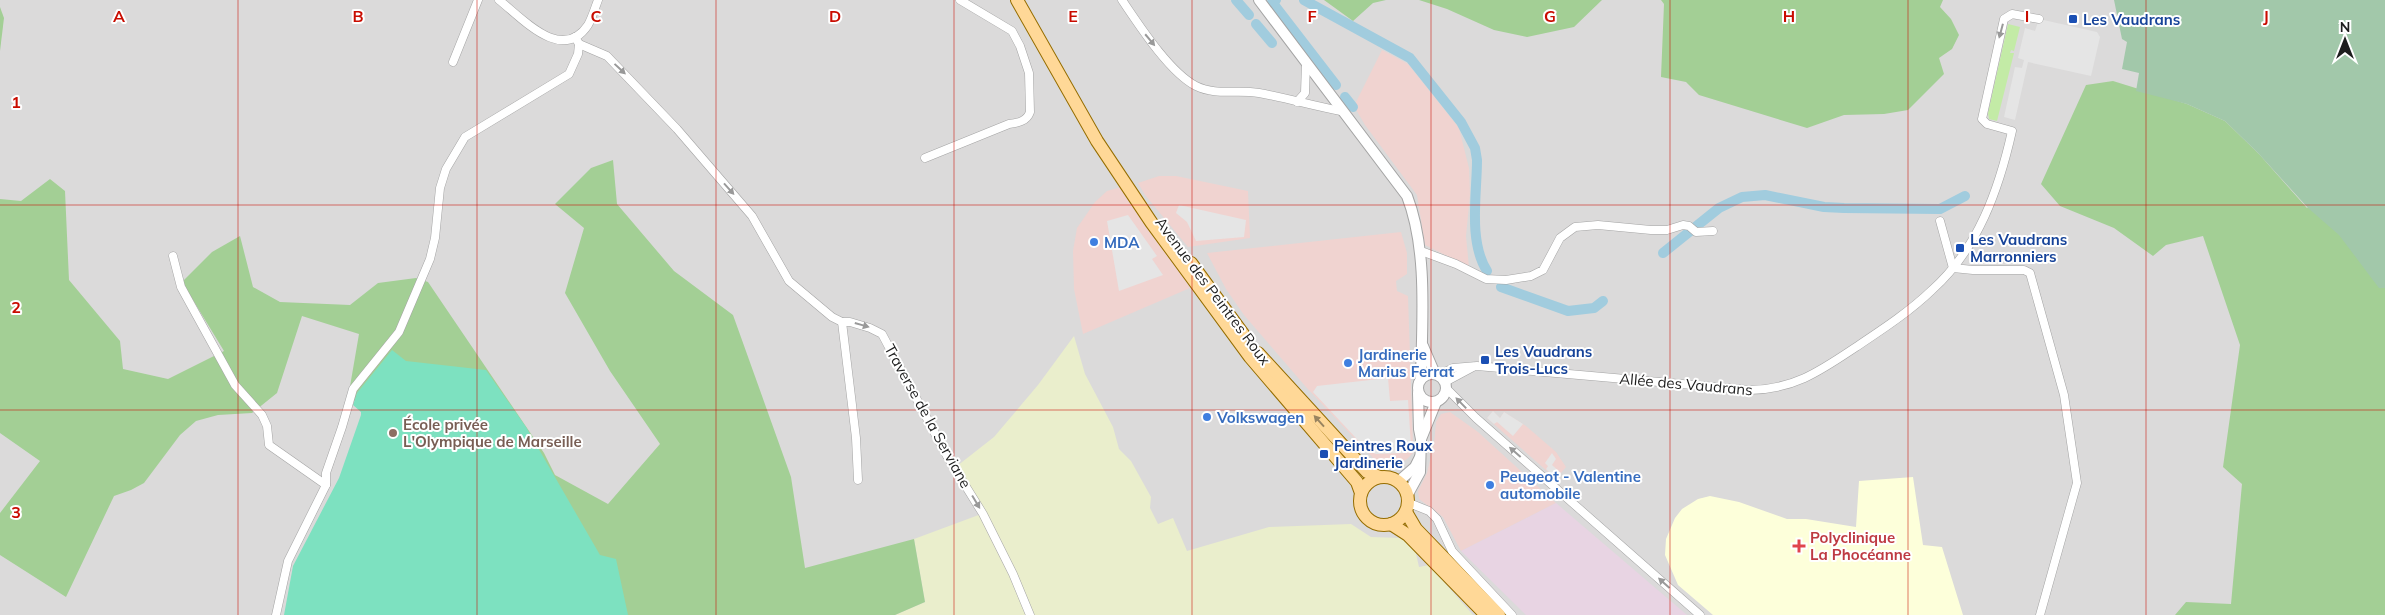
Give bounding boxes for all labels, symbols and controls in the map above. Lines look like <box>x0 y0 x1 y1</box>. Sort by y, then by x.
text: A <box>113 6 125 26</box>
text: B <box>352 6 364 26</box>
text: C <box>591 6 602 26</box>
text: D <box>829 6 841 26</box>
text: E <box>1068 6 1078 26</box>
text: F <box>1307 6 1317 26</box>
text: G <box>1544 6 1556 26</box>
text: H <box>1783 6 1795 26</box>
text: I <box>2025 6 2029 26</box>
text: J <box>2263 6 2269 26</box>
place label: Les Vaudrans <box>2083 10 2180 29</box>
marker: Les Vaudrans <box>2067 13 2079 25</box>
north arrow <box>2320 15 2370 65</box>
text: N <box>2340 18 2350 36</box>
one-way arrow <box>1997 23 2005 38</box>
one-way arrow <box>1144 33 1155 46</box>
one-way arrow <box>614 63 626 75</box>
text: 1 <box>11 92 21 112</box>
one-way arrow <box>724 183 735 196</box>
street label: Avenue des Peintres Roux <box>1151 213 1275 369</box>
place label: Les Vaudrans Marronniers <box>1970 230 2067 266</box>
place label: MDA <box>1104 233 1140 252</box>
marker: MDA <box>1088 236 1100 248</box>
marker: Les Vaudrans Marronniers <box>1954 242 1966 254</box>
text: 2 <box>11 297 21 317</box>
one-way arrow <box>855 322 870 330</box>
street label: Traverse de la Serviane <box>881 341 975 491</box>
place label: Les Vaudrans Trois-Lucs <box>1495 342 1592 378</box>
place label: Jardinerie Marius Ferrat <box>1358 345 1454 381</box>
marker: Les Vaudrans Trois-Lucs <box>1479 354 1491 366</box>
marker: Jardinerie Marius Ferrat <box>1342 357 1354 369</box>
street label: Allée des Vaudrans <box>1619 369 1753 399</box>
one-way arrow <box>1455 397 1467 409</box>
place label: Volkswagen <box>1216 408 1304 427</box>
marker: Volkswagen <box>1201 411 1213 423</box>
place label: École privée L'Olympique de Marseille <box>403 415 582 451</box>
one-way arrow <box>1314 415 1325 428</box>
marker: École privée L'Olympique de Marseille <box>387 427 399 439</box>
place label: Peintres Roux Jardinerie <box>1334 436 1433 472</box>
one-way arrow <box>1509 447 1522 458</box>
marker: Peintres Roux Jardinerie <box>1318 448 1330 460</box>
place label: Peugeot - Valentine automobile <box>1500 467 1641 503</box>
marker: Peugeot - Valentine automobile <box>1484 479 1496 491</box>
one-way arrow <box>972 495 980 510</box>
text: 3 <box>11 502 21 522</box>
place label: Polyclinique La Phocéanne <box>1810 528 1911 564</box>
marker: Polyclinique La Phocéanne <box>1792 539 1806 553</box>
one-way arrow <box>1657 577 1670 588</box>

